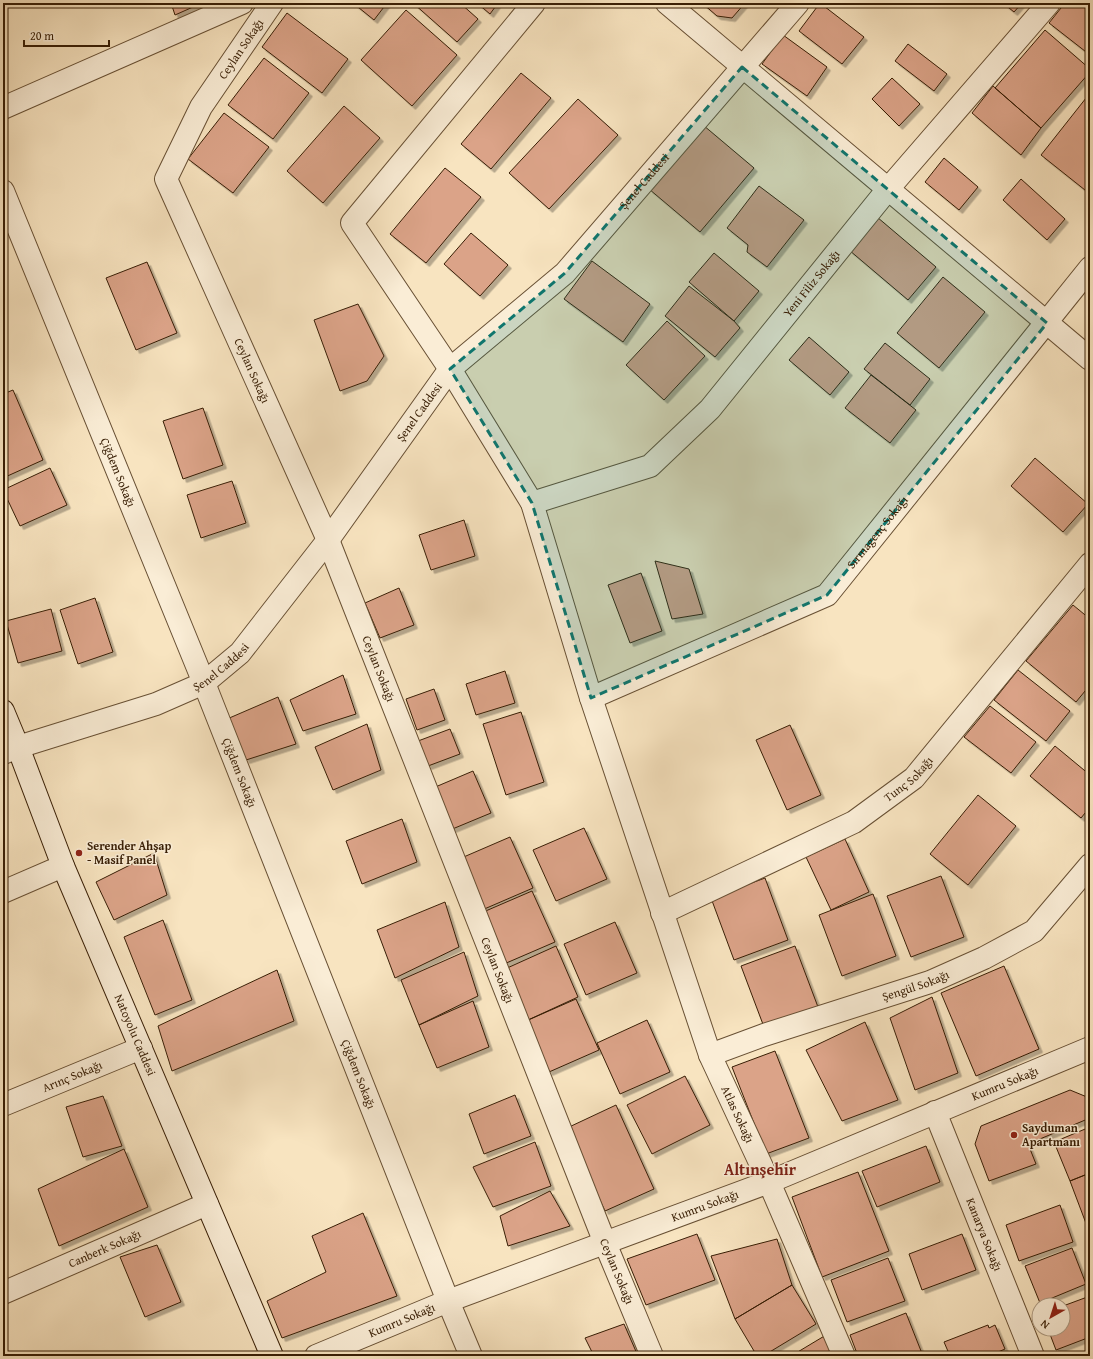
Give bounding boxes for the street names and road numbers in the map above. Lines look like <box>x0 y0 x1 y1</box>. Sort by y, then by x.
street label: Ceylan Sokağı <box>214 15 267 82</box>
street label: Şenel Caddesi <box>615 149 673 213</box>
street label: Yeni Filiz Sokağı <box>779 245 844 320</box>
street label: Ceylan Sokağı <box>230 335 275 406</box>
street label: Şenel Caddesi <box>392 379 446 445</box>
street label: Çiğdem Sokağı <box>97 435 140 510</box>
street label: Sırmagenç Sokağı <box>843 491 912 572</box>
street label: Ceylan Sokağı <box>358 633 400 705</box>
street label: Şenel Caddesi <box>190 639 253 695</box>
street label: Çiğdem Sokağı <box>219 735 262 810</box>
street label: Tunç Sokağı <box>880 752 937 805</box>
street label: Ceylan Sokağı <box>477 934 519 1006</box>
street label: Şengül Sokağı <box>880 965 952 1005</box>
street label: Natoyolu Caddesi <box>111 991 161 1079</box>
street label: Çiğdem Sokağı <box>337 1037 381 1112</box>
street label: Arınç Sokağı <box>40 1056 105 1096</box>
street label: Kumru Sokağı <box>969 1061 1041 1105</box>
street label: Atlas Sokağı <box>717 1083 759 1146</box>
street label: Kumru Sokağı <box>669 1185 741 1226</box>
street label: Kanarya Sokağı <box>962 1195 1007 1274</box>
street label: Canberk Sokağı <box>66 1225 144 1271</box>
street label: Ceylan Sokağı <box>596 1236 639 1307</box>
street label: Kumru Sokağı <box>366 1298 438 1341</box>

